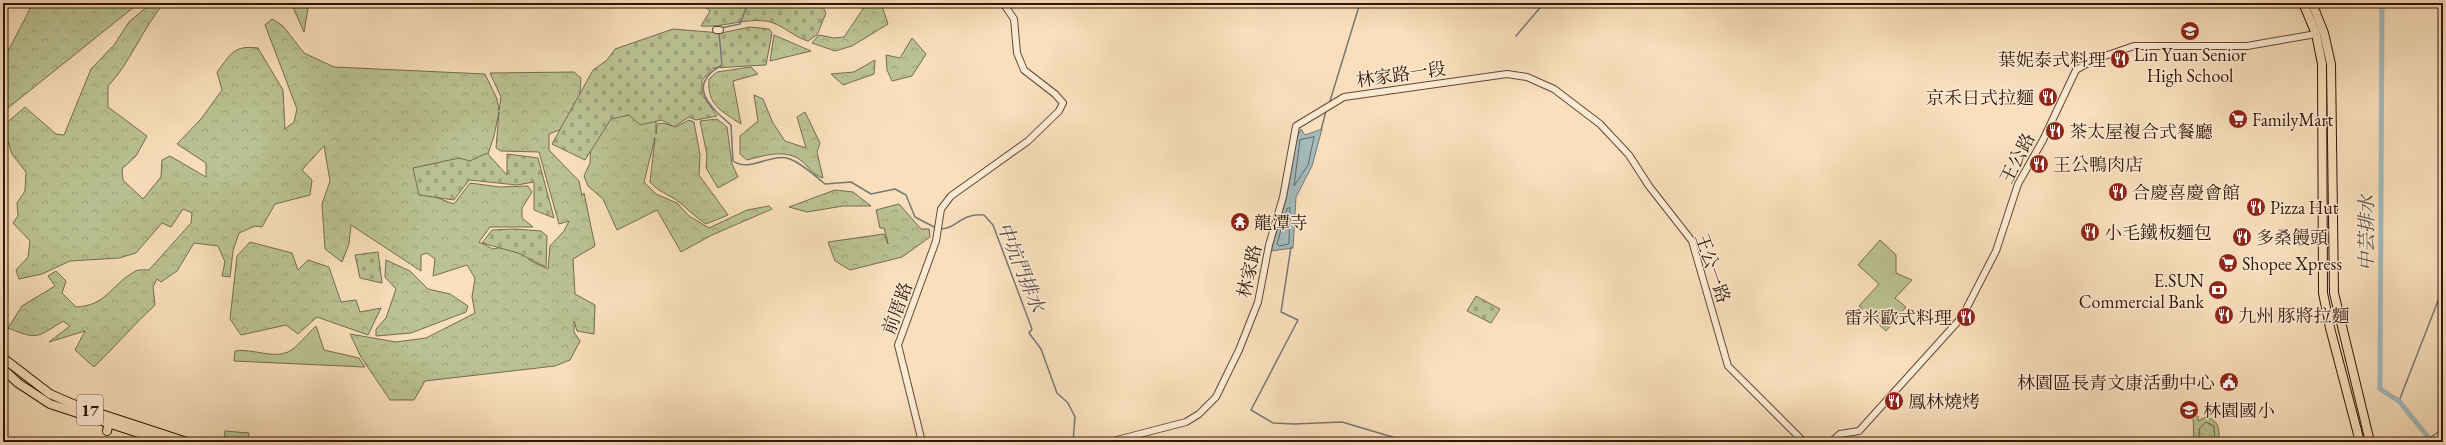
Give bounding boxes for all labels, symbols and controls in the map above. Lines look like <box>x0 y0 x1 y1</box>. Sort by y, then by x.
school or university icon: Lin Yuan Senior High School <box>2179 20 2201 42</box>
place label: Lin Yuan Senior High School <box>2134 43 2246 87</box>
place label: 葉妮泰式料理 <box>1998 48 2106 71</box>
restaurant icon: 葉妮泰式料理 <box>2109 48 2131 70</box>
street label: 林家路一段 <box>1355 56 1447 92</box>
place label: 京禾日式拉麵 <box>1926 86 2034 109</box>
restaurant icon: 京禾日式拉麵 <box>2037 86 2059 108</box>
supermarket icon: FamilyMart <box>2227 108 2249 130</box>
place label: FamilyMart <box>2252 108 2334 131</box>
restaurant icon: 茶太屋複合式餐廳 <box>2044 120 2066 142</box>
place label: 茶太屋複合式餐廳 <box>2069 120 2213 143</box>
street label: 王公路 <box>1994 129 2040 187</box>
restaurant icon: 王公鴨肉店 <box>2028 153 2050 175</box>
place label: 王公鴨肉店 <box>2053 153 2143 176</box>
restaurant icon: 合慶喜慶會館 <box>2107 181 2129 203</box>
place label: 合慶喜慶會館 <box>2132 181 2240 204</box>
water label: 中芸排水 <box>2354 193 2379 271</box>
restaurant icon: Pizza Hut <box>2245 196 2267 218</box>
place label: Pizza Hut <box>2270 196 2339 219</box>
temple icon: 龍潭寺 <box>1229 211 1251 233</box>
place label: 龍潭寺 <box>1254 211 1308 234</box>
water label: 中坑門排水 <box>992 218 1051 318</box>
restaurant icon: 小毛鐵板麵包 <box>2079 221 2101 243</box>
place label: 小毛鐵板麵包 <box>2104 221 2212 244</box>
restaurant icon: 多桑饅頭 <box>2231 226 2253 248</box>
place label: 多桑饅頭 <box>2256 226 2328 249</box>
street label: 王公一路 <box>1690 230 1736 306</box>
street label: 林家路 <box>1232 242 1266 300</box>
supermarket icon: Shopee Xpress <box>2217 252 2239 274</box>
place label: Shopee Xpress <box>2242 252 2342 275</box>
place label: E.SUN Commercial Bank <box>2079 269 2205 313</box>
street label: 前厝路 <box>877 279 917 337</box>
bank icon: E.SUN Commercial Bank <box>2207 279 2229 301</box>
restaurant icon: 九州 豚將拉麵 <box>2213 304 2235 326</box>
place label: 九州 豚將拉麵 <box>2238 304 2350 327</box>
place label: 雷米歐式料理 <box>1844 306 1952 329</box>
restaurant icon: 雷米歐式料理 <box>1955 306 1977 328</box>
place label: 林園區長青文康活動中心 <box>2017 371 2215 394</box>
public building icon: 林園區長青文康活動中心 <box>2218 371 2240 393</box>
restaurant icon: 鳳林燒烤 <box>1883 390 1905 412</box>
place label: 鳳林燒烤 <box>1908 390 1980 413</box>
road number: 17 <box>77 395 103 425</box>
school or university icon: 林園國小 <box>2178 399 2200 421</box>
place label: 林園國小 <box>2203 399 2275 422</box>

